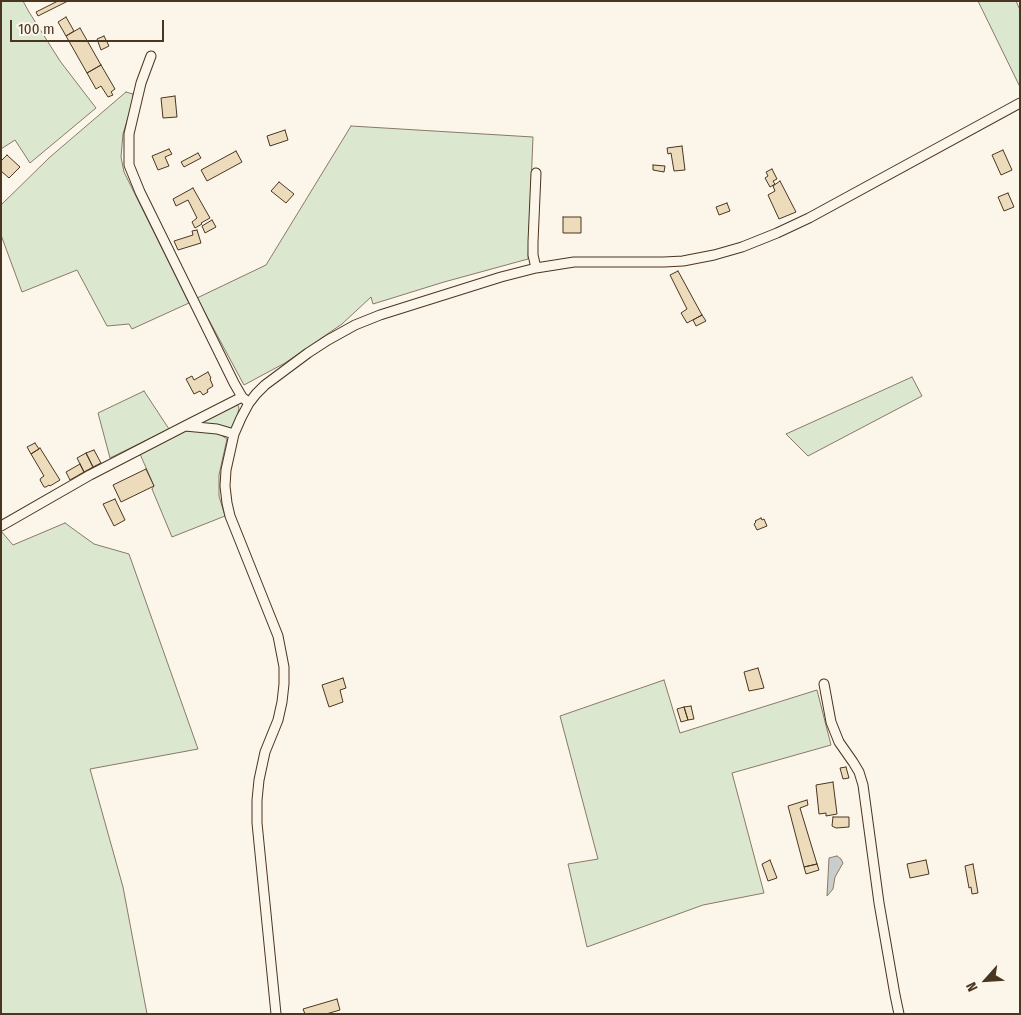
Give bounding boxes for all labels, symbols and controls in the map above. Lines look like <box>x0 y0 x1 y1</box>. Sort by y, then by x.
scale bar <box>12 10 166 42</box>
text: 100 m <box>18 20 55 38</box>
north arrow <box>961 955 1011 1005</box>
text: N <box>963 979 982 994</box>

